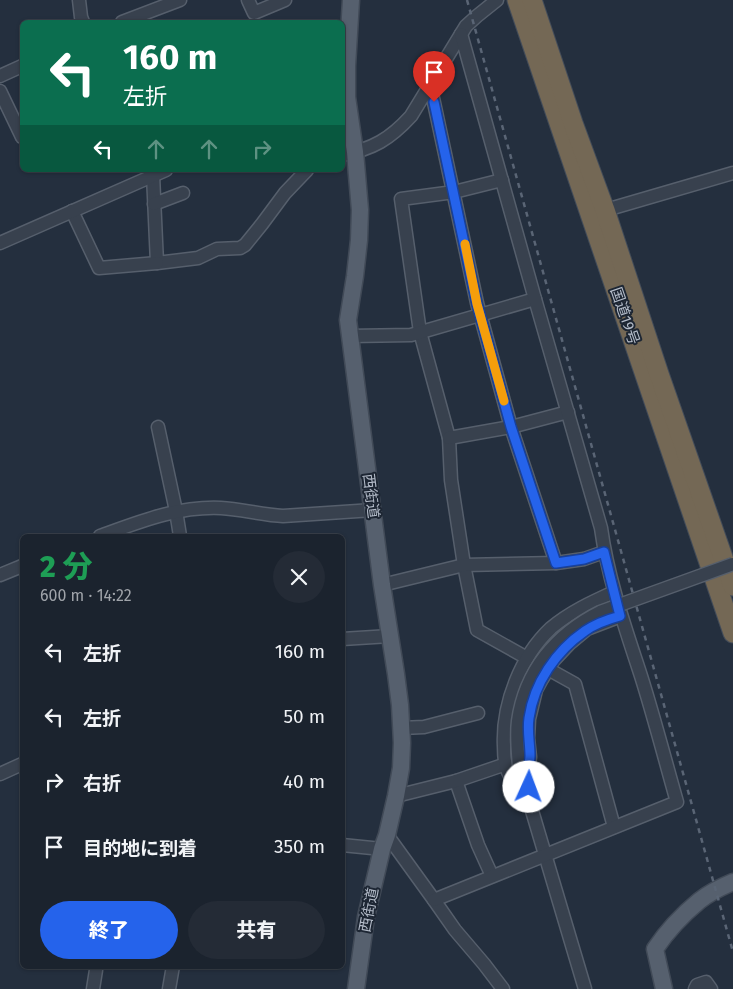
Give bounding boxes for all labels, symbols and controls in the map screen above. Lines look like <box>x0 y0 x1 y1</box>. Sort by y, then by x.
text: 160 m <box>123 36 217 78</box>
icon: left <box>40 40 105 105</box>
pin <box>413 51 455 102</box>
icon: arrive <box>420 58 448 86</box>
text: 左折 <box>123 83 167 110</box>
icon: left <box>89 135 117 163</box>
icon: ahead <box>142 135 170 163</box>
icon: ahead <box>195 135 223 163</box>
icon: right <box>248 135 276 163</box>
street label: 国道19号 <box>607 285 643 347</box>
street label: 西街道 <box>359 473 383 519</box>
text: 2 分 <box>40 549 93 585</box>
button: close <box>273 551 325 603</box>
text: 600 m · 14:22 <box>40 586 132 605</box>
icon: left <box>40 638 68 666</box>
text: 160 m <box>275 640 325 663</box>
text: 左折 <box>83 642 121 665</box>
icon: left <box>40 703 68 731</box>
text: 50 m <box>284 705 325 728</box>
text: 左折 <box>83 707 121 730</box>
position arrow <box>502 760 554 812</box>
icon: right <box>40 768 68 796</box>
text: 40 m <box>283 770 325 793</box>
text: 右折 <box>83 772 121 795</box>
icon: arrive <box>40 833 68 861</box>
text: 350 m <box>274 835 325 858</box>
text: 目的地に到着 <box>83 837 197 860</box>
street label: 西街道 <box>356 886 382 934</box>
button: 終了 <box>40 901 178 959</box>
button: 共有 <box>188 901 325 959</box>

